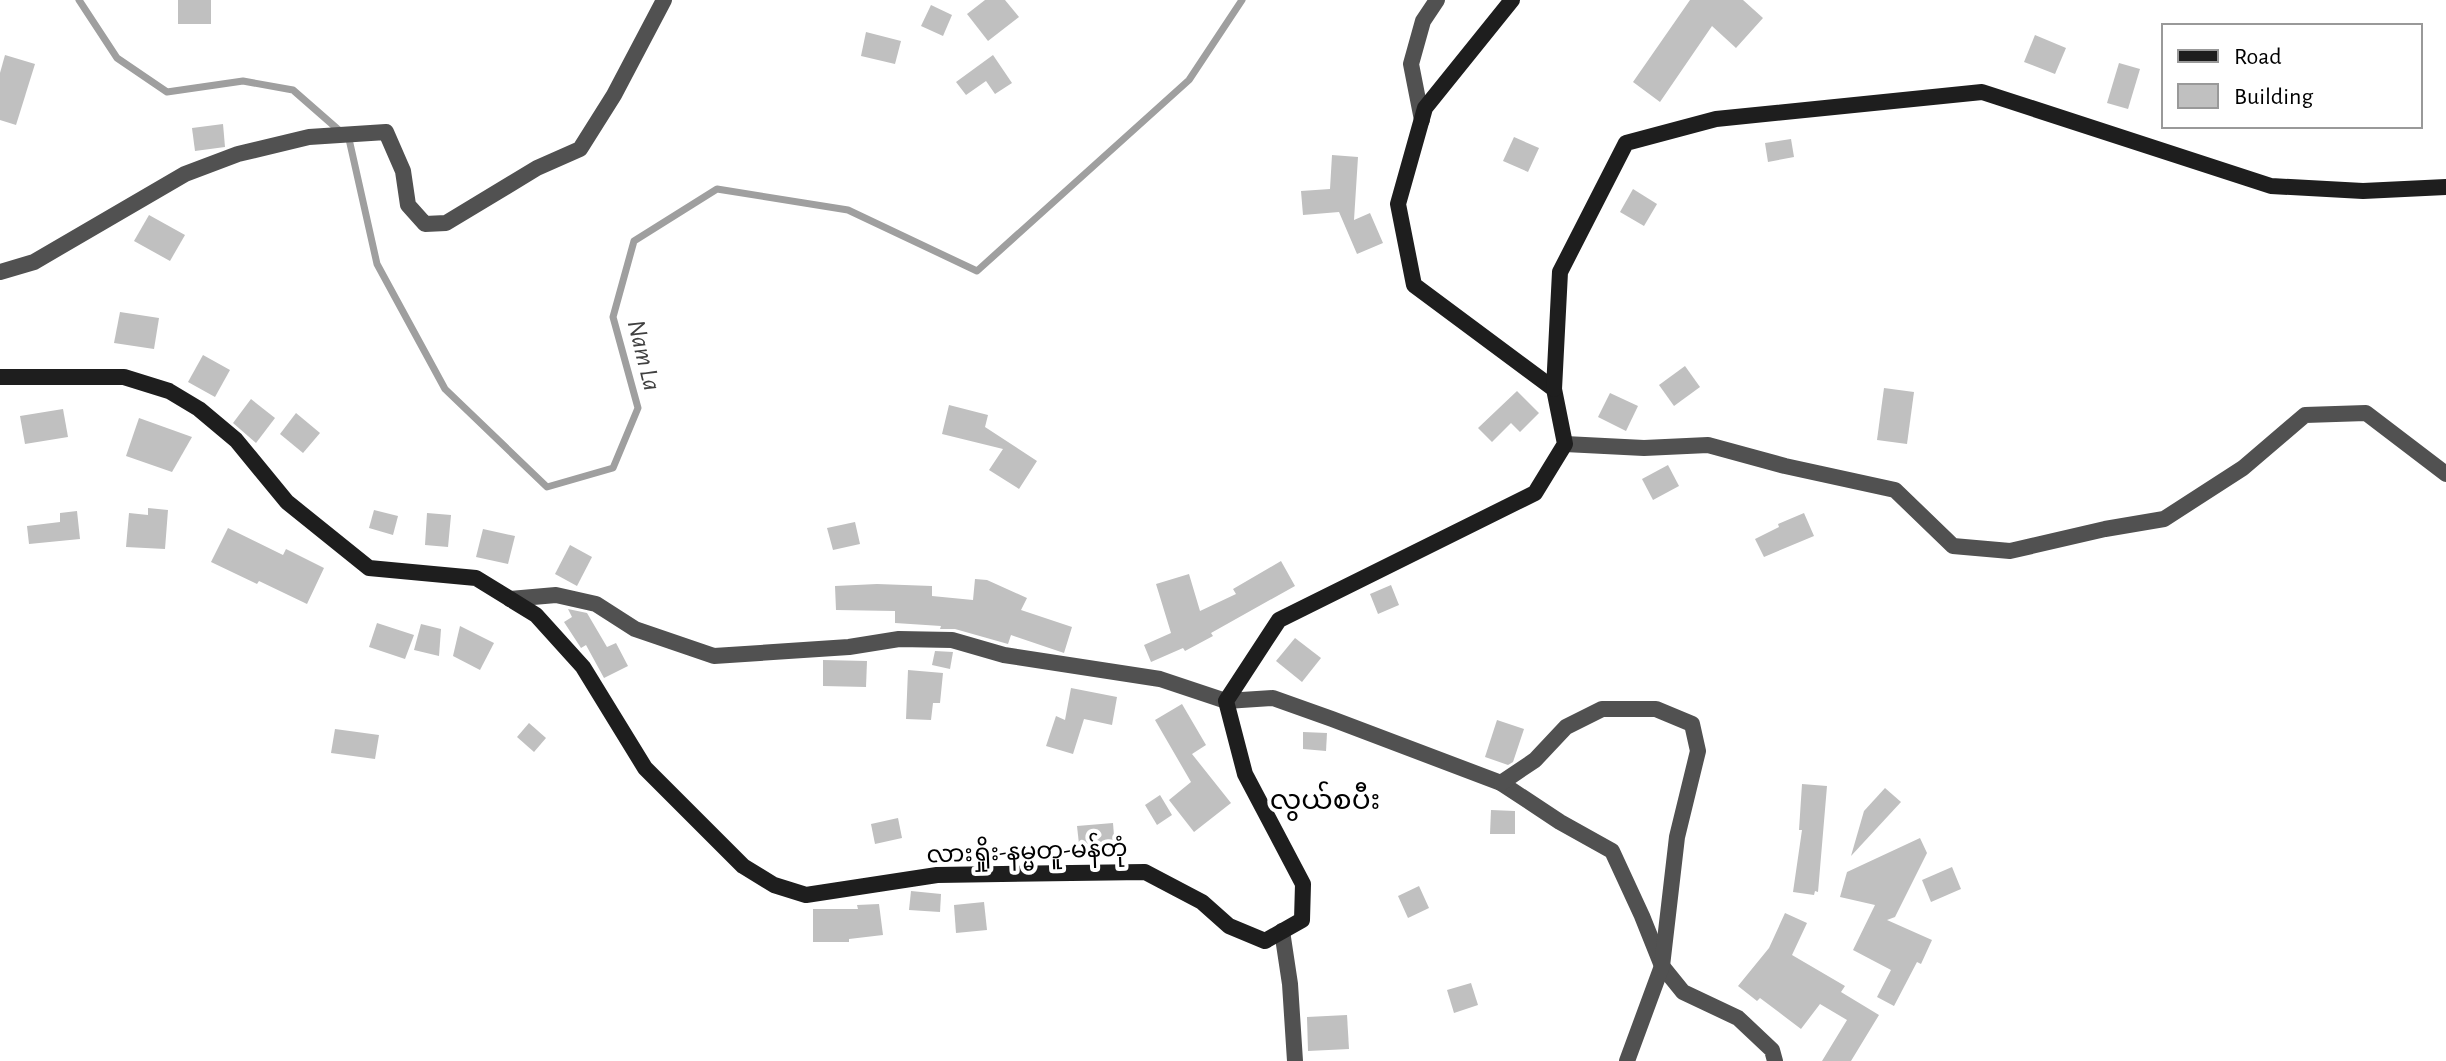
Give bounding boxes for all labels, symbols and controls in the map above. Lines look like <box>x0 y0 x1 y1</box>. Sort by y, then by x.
legend <box>2162 24 2422 128</box>
text: Road <box>2234 45 2282 69</box>
text: Building <box>2234 85 2313 109</box>
water label: Nam La <box>623 317 665 393</box>
district label: လွယ်စပီး <box>1270 781 1380 821</box>
street label: လားရှိုး-နမ္မတူ-မန်တုံ <box>926 831 1128 874</box>

